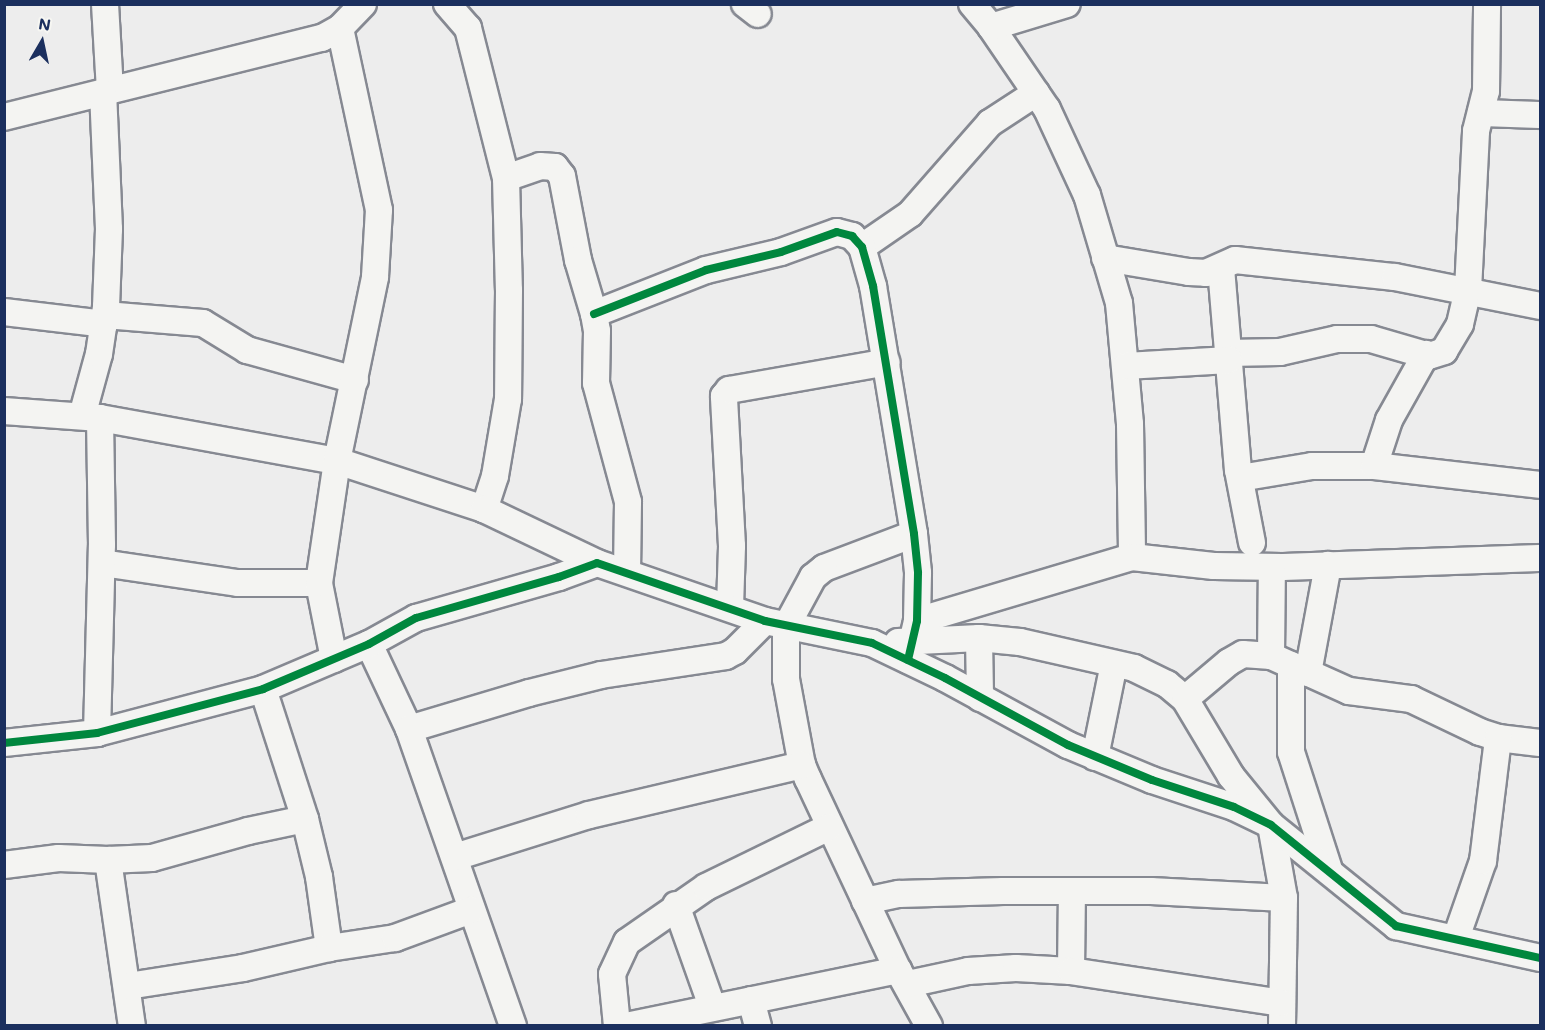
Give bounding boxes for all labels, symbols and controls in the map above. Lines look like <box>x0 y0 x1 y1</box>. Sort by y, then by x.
north arrow <box>12 12 72 72</box>
text: N <box>37 12 53 35</box>

